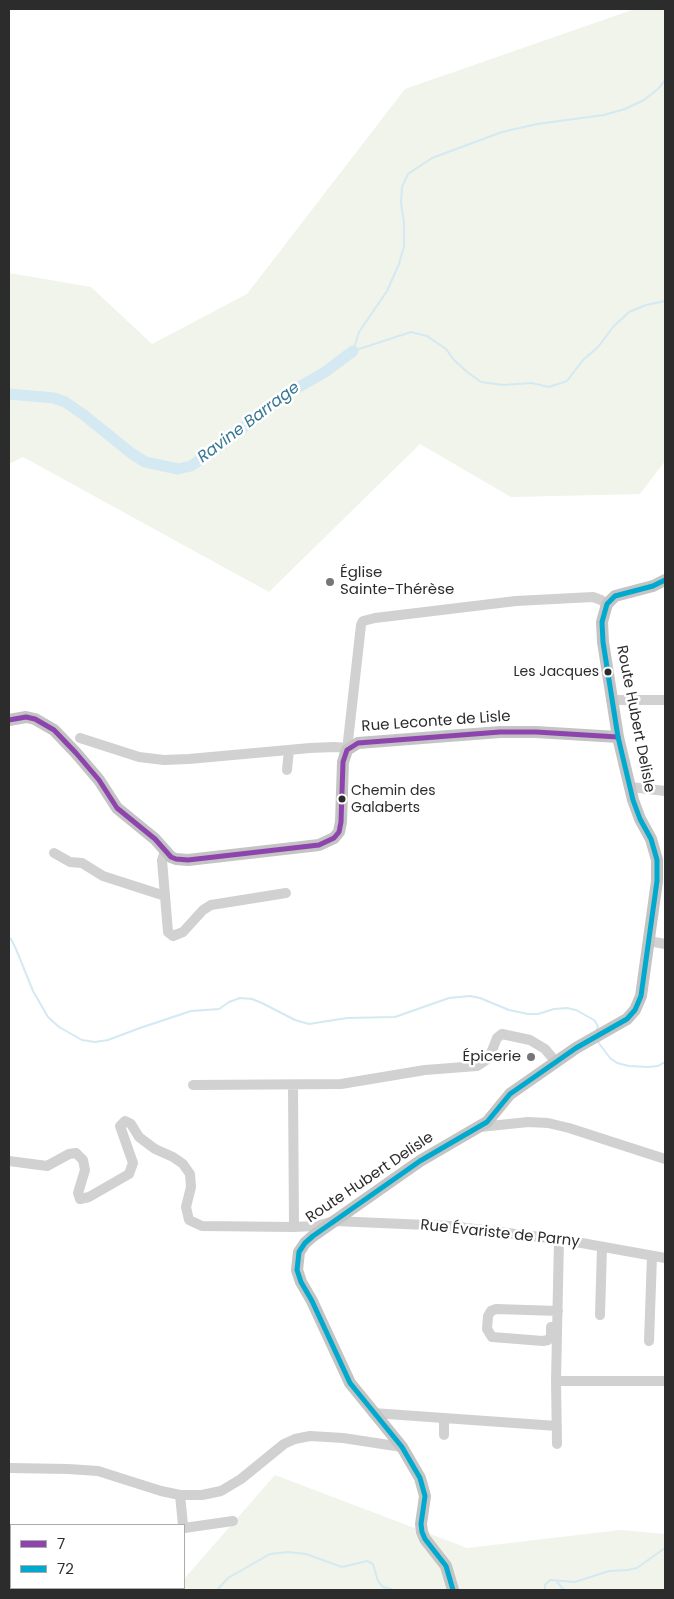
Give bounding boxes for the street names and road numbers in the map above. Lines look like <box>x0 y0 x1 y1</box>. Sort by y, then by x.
street label: Route Hubert Delisle <box>612 644 658 794</box>
street label: Rue Leconte de Lisle <box>361 708 511 736</box>
street label: Route Hubert Delisle <box>303 1129 437 1227</box>
street label: Rue Évariste de Parny <box>419 1217 581 1251</box>

